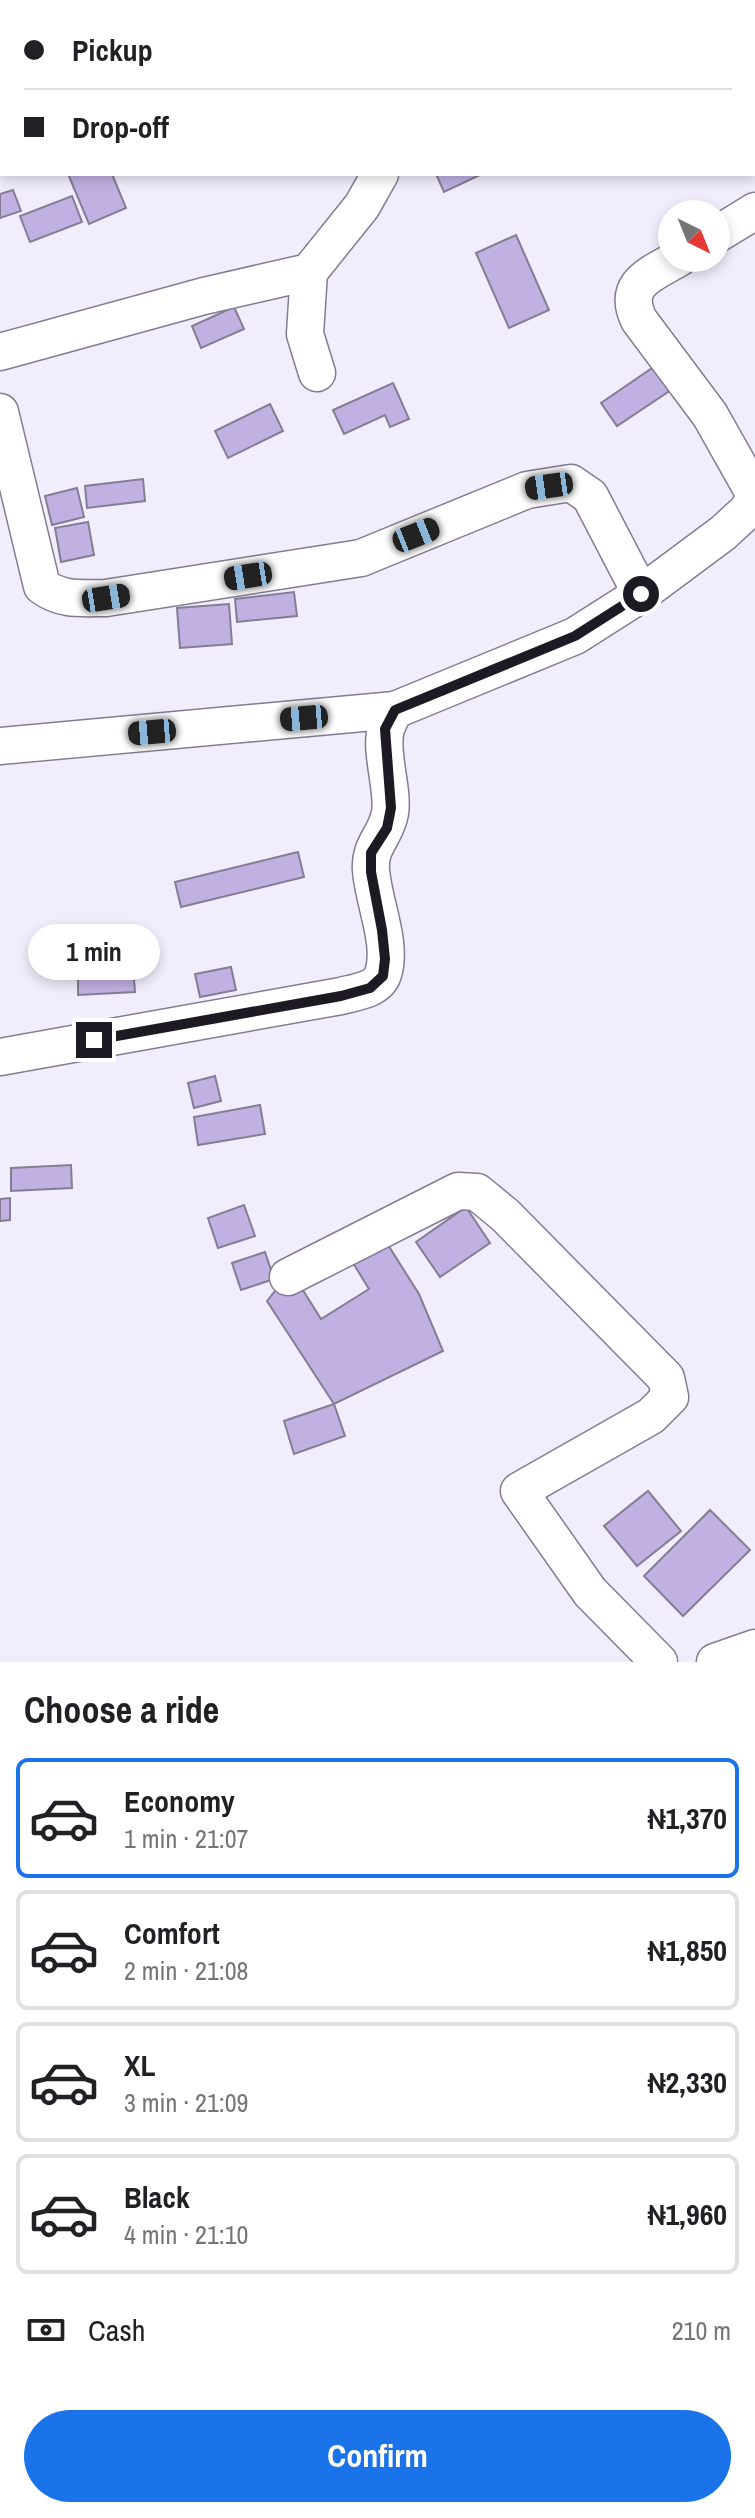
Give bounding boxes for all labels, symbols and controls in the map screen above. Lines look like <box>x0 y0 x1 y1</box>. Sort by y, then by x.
text: Pickup <box>72 30 153 70</box>
text: Drop-off <box>72 107 169 147</box>
north arrow <box>658 200 730 272</box>
map controls <box>658 200 730 272</box>
car <box>524 471 574 501</box>
car <box>389 515 443 555</box>
car <box>222 560 274 592</box>
route start <box>623 576 659 612</box>
car <box>80 582 132 614</box>
car <box>279 704 329 732</box>
car <box>127 718 177 746</box>
callout: 1 min <box>28 924 160 980</box>
text: 1 min <box>66 934 122 969</box>
route end <box>76 1022 112 1058</box>
text: Choose a ride <box>24 1686 219 1734</box>
text: Economy <box>124 1781 235 1821</box>
icon: car <box>28 1782 100 1854</box>
text: ₦1,370 <box>648 1798 727 1838</box>
text: 1 min · 21:07 <box>124 1821 248 1856</box>
text: Comfort <box>124 1913 220 1953</box>
icon: car <box>28 1914 100 1986</box>
text: ₦1,850 <box>648 1930 727 1970</box>
text: 2 min · 21:08 <box>124 1953 248 1988</box>
text: XL <box>124 2045 155 2085</box>
icon: car <box>28 2046 100 2118</box>
text: ₦2,330 <box>648 2062 727 2102</box>
text: 3 min · 21:09 <box>124 2085 248 2120</box>
text: Black <box>124 2177 190 2217</box>
icon: car <box>28 2178 100 2250</box>
text: ₦1,960 <box>648 2194 727 2234</box>
text: 4 min · 21:10 <box>124 2217 248 2252</box>
icon: cash <box>24 2308 68 2352</box>
text: Cash <box>88 2310 145 2350</box>
text: 210 m <box>672 2313 731 2348</box>
button: Confirm <box>24 2410 731 2502</box>

